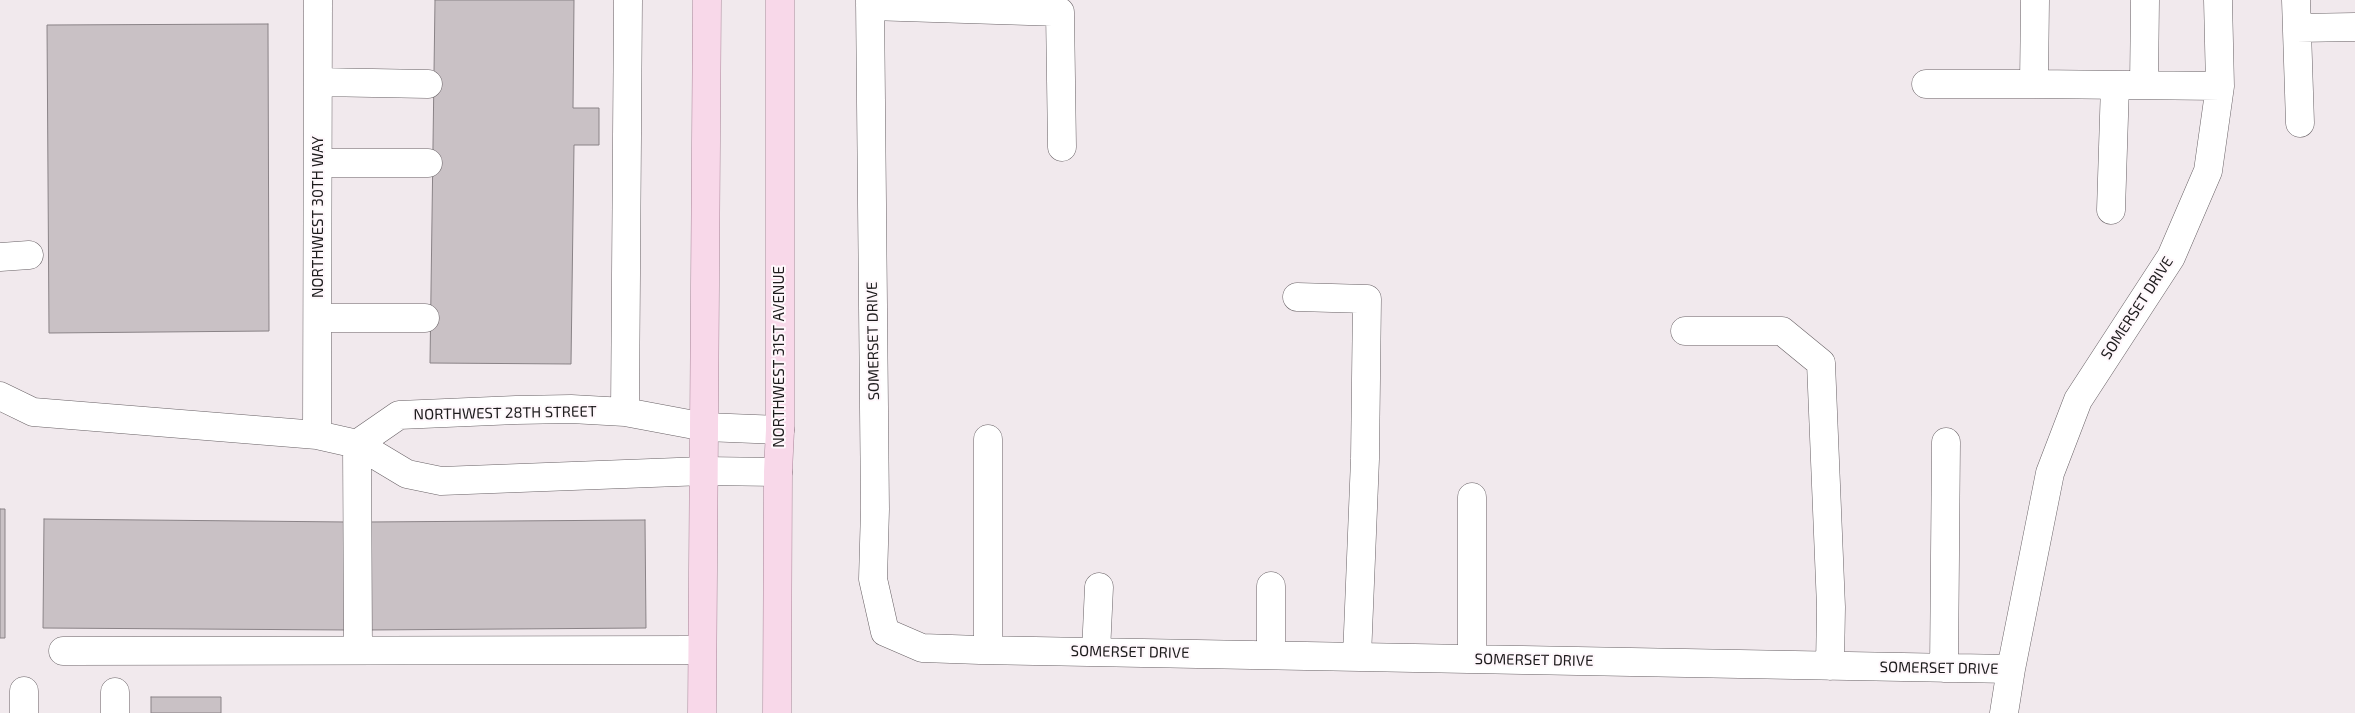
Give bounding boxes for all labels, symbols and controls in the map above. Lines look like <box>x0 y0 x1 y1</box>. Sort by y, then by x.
street label: NORTHWEST 30TH WAY <box>309 136 327 298</box>
street label: SOMERSET DRIVE <box>2097 253 2177 363</box>
street label: NORTHWEST 31ST AVENUE <box>770 266 788 448</box>
street label: SOMERSET DRIVE <box>863 281 883 401</box>
street label: NORTHWEST 28TH STREET <box>413 402 597 424</box>
street label: SOMERSET DRIVE <box>1070 642 1190 662</box>
street label: SOMERSET DRIVE <box>1474 650 1594 670</box>
street label: SOMERSET DRIVE <box>1879 658 1999 678</box>

